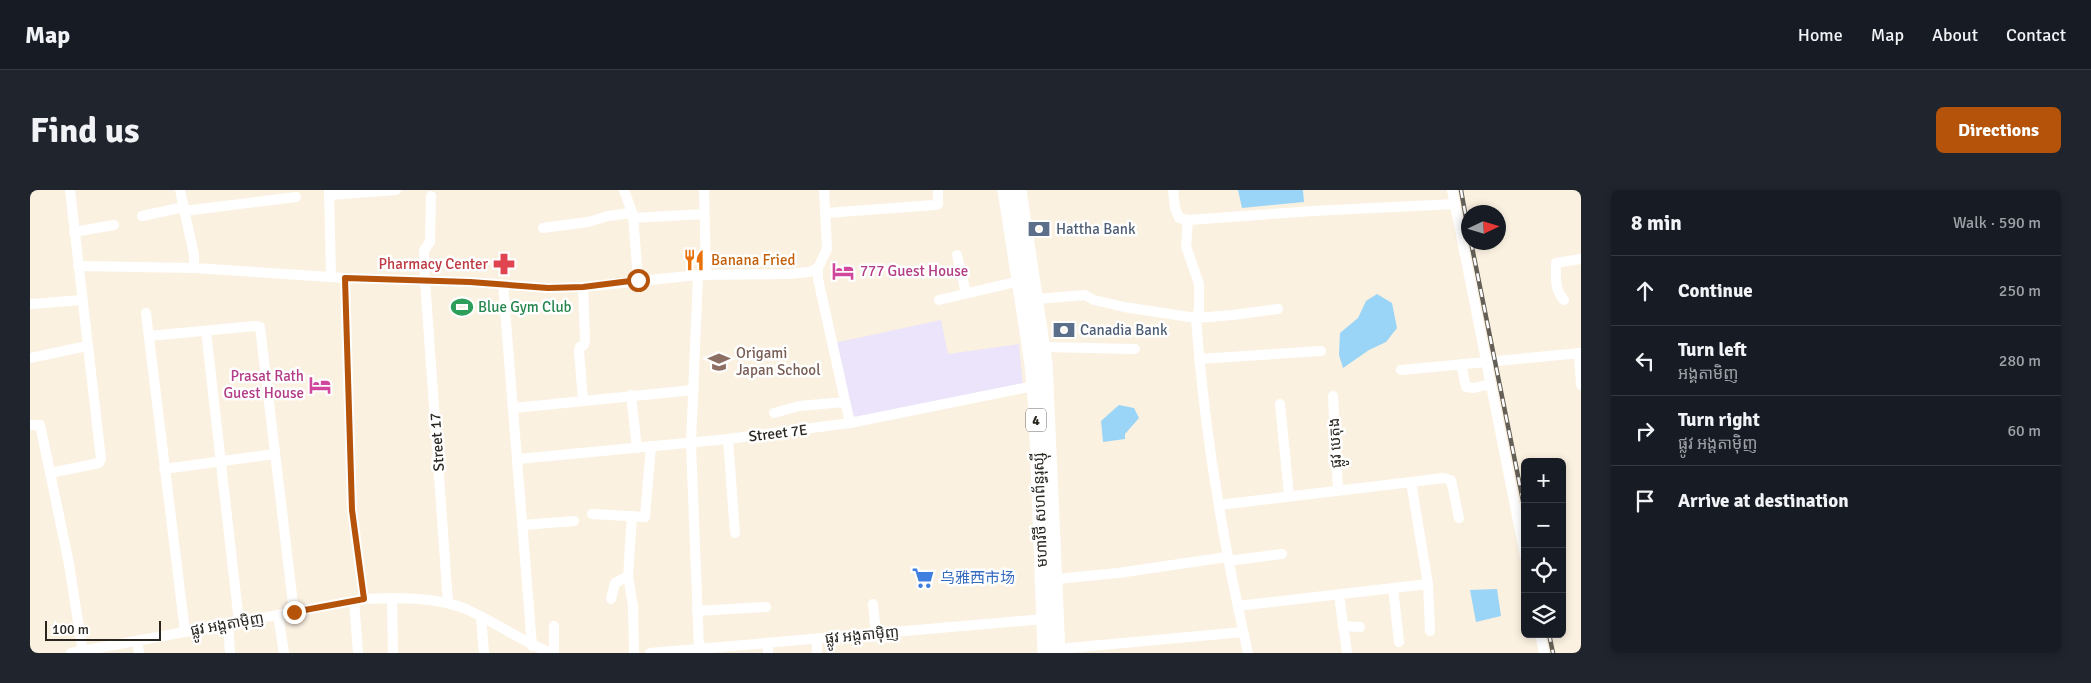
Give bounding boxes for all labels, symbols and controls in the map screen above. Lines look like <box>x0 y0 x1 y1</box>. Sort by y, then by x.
text: Map <box>25 20 70 50</box>
text: Home <box>1798 24 1843 46</box>
text: Map <box>1871 24 1904 46</box>
text: About <box>1932 24 1978 46</box>
text: Contact <box>2006 24 2066 46</box>
button: Directions <box>1936 107 2061 153</box>
text: Find us <box>30 109 140 152</box>
north arrow <box>1461 205 1506 250</box>
text: 8 min <box>1631 210 1682 236</box>
text: Walk · 590 m <box>1953 213 2041 233</box>
bank icon: Hattha Bank <box>1026 216 1052 242</box>
place label: Hattha Bank <box>1056 220 1136 238</box>
restaurant icon: Banana Fried <box>681 247 707 273</box>
pharmacy icon: Pharmacy Center <box>491 251 517 277</box>
place label: Banana Fried <box>711 251 795 269</box>
place label: Pharmacy Center <box>379 255 488 273</box>
hotel icon: 777 Guest House <box>830 258 856 284</box>
place label: 777 Guest House <box>860 262 968 280</box>
route start <box>627 269 650 292</box>
icon: ahead <box>1631 277 1659 305</box>
text: Continue <box>1678 279 1753 303</box>
text: 250 m <box>1999 281 2041 301</box>
sports icon: Blue Gym Club <box>449 294 475 320</box>
place label: Blue Gym Club <box>478 298 572 316</box>
bank icon: Canadia Bank <box>1051 317 1077 343</box>
place label: Canadia Bank <box>1080 321 1168 339</box>
text: Turn left <box>1678 338 1747 362</box>
place label: Origami Japan School <box>736 344 821 379</box>
icon: left <box>1631 347 1659 375</box>
school or university icon: Origami Japan School <box>706 349 732 375</box>
text: 280 m <box>1999 351 2041 371</box>
text: អង្គតាមិញ <box>1678 364 1738 384</box>
place label: Prasat Rath Guest House <box>223 367 304 402</box>
hotel icon: Prasat Rath Guest House <box>307 372 333 398</box>
road number: 4 <box>1026 408 1046 432</box>
text: Turn right <box>1678 408 1760 432</box>
street label: Street 17 <box>426 412 448 472</box>
street label: ផ្លូវ បេតុង <box>1325 417 1350 469</box>
icon: right <box>1631 417 1659 445</box>
street label: Street 7E <box>748 420 808 446</box>
text: 60 m <box>2007 421 2041 441</box>
text: ផ្លូវ អង្តតាម៉ិញ <box>1678 434 1757 454</box>
street label: មហាវិថី សហព័ន្ធរុស្ស៊ី <box>1028 452 1055 568</box>
map controls <box>1521 458 1566 638</box>
button: + <box>1521 458 1566 503</box>
icon: arrive <box>1631 487 1659 515</box>
text: Arrive at destination <box>1678 489 1849 513</box>
button: − <box>1521 503 1566 548</box>
button: locate <box>1521 548 1566 593</box>
supermarket icon: 乌雅西市场 <box>910 565 936 591</box>
place label: 乌雅西市场 <box>940 569 1015 587</box>
button: layers <box>1521 593 1566 638</box>
route end <box>283 601 306 624</box>
street label: ផ្លូវ អង្តតាម៉ិញ <box>189 609 266 644</box>
scale bar <box>45 618 161 641</box>
text: 100 m <box>52 621 89 638</box>
street label: ផ្លូវ អង្តតាម៉ិញ <box>824 623 900 652</box>

